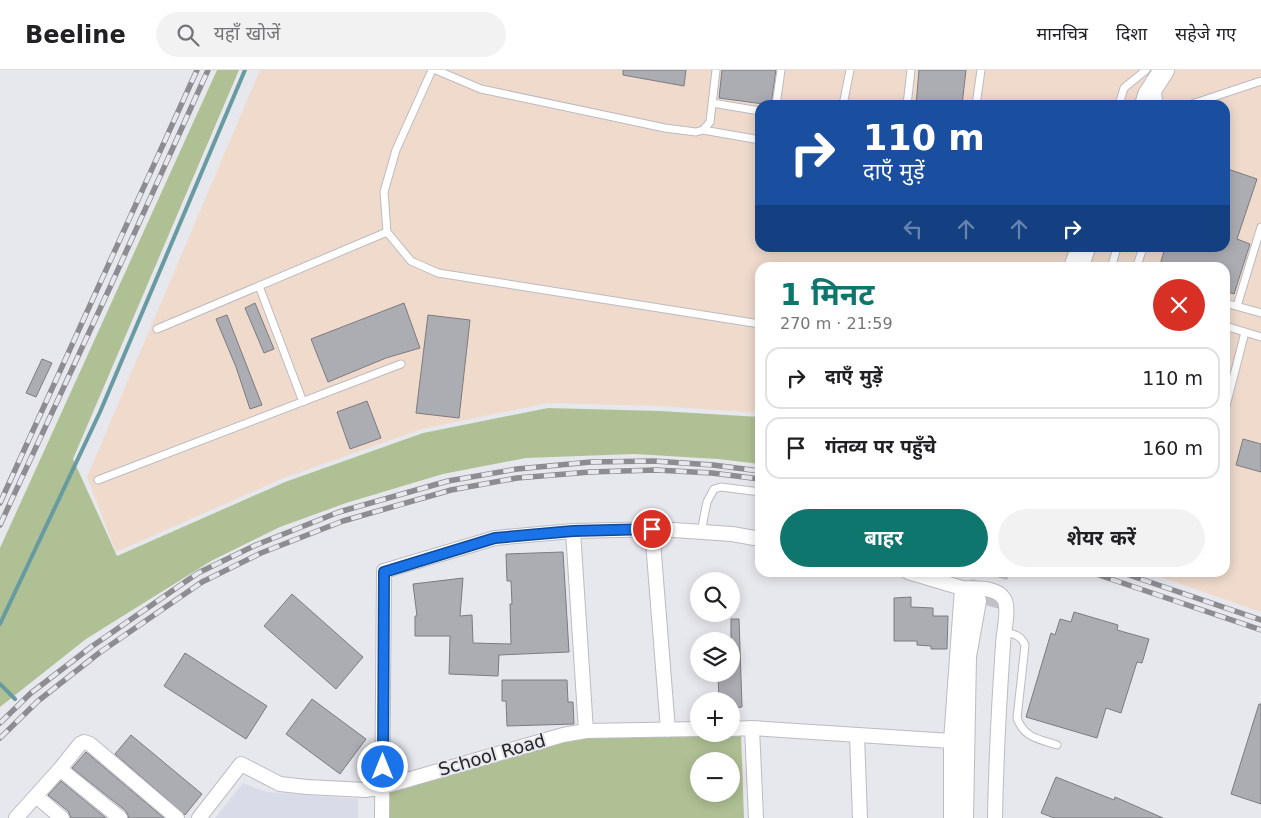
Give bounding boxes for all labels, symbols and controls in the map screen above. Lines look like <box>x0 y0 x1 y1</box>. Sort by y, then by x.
search box <box>156 12 506 57</box>
text: Beeline <box>25 21 126 49</box>
icon: search <box>174 21 202 49</box>
text: यहाँ खोजें <box>214 22 280 44</box>
text: मानचित्र <box>1037 23 1088 44</box>
text: दिशा <box>1116 23 1147 44</box>
text: सहेजे गए <box>1175 23 1236 44</box>
text: 110 m <box>863 118 985 158</box>
icon: right <box>780 120 845 185</box>
text: दाएँ मुड़ें <box>863 159 924 184</box>
icon: left <box>899 215 927 243</box>
icon: ahead <box>952 215 980 243</box>
icon: ahead <box>1005 215 1033 243</box>
icon: right <box>1058 215 1086 243</box>
text: 1 मिनट <box>780 277 874 312</box>
button: close <box>1153 279 1205 331</box>
text: 270 m · 21:59 <box>780 314 893 333</box>
icon: right <box>782 364 810 392</box>
text: दाएँ मुड़ें <box>825 365 883 387</box>
text: 110 m <box>1142 367 1203 389</box>
icon: arrive <box>782 434 810 462</box>
text: गंतव्य पर पहुँचे <box>825 435 936 457</box>
text: 160 m <box>1142 437 1203 459</box>
pin <box>631 508 673 550</box>
button: बाहर <box>780 509 988 567</box>
button: शेयर करें <box>998 509 1205 567</box>
icon: arrive <box>638 515 666 543</box>
map controls <box>690 572 740 802</box>
button: search <box>690 572 740 622</box>
button: layers <box>690 632 740 682</box>
button: + <box>690 692 740 742</box>
street label: School Road <box>436 729 548 780</box>
position arrow <box>356 740 408 792</box>
button: − <box>690 752 740 802</box>

